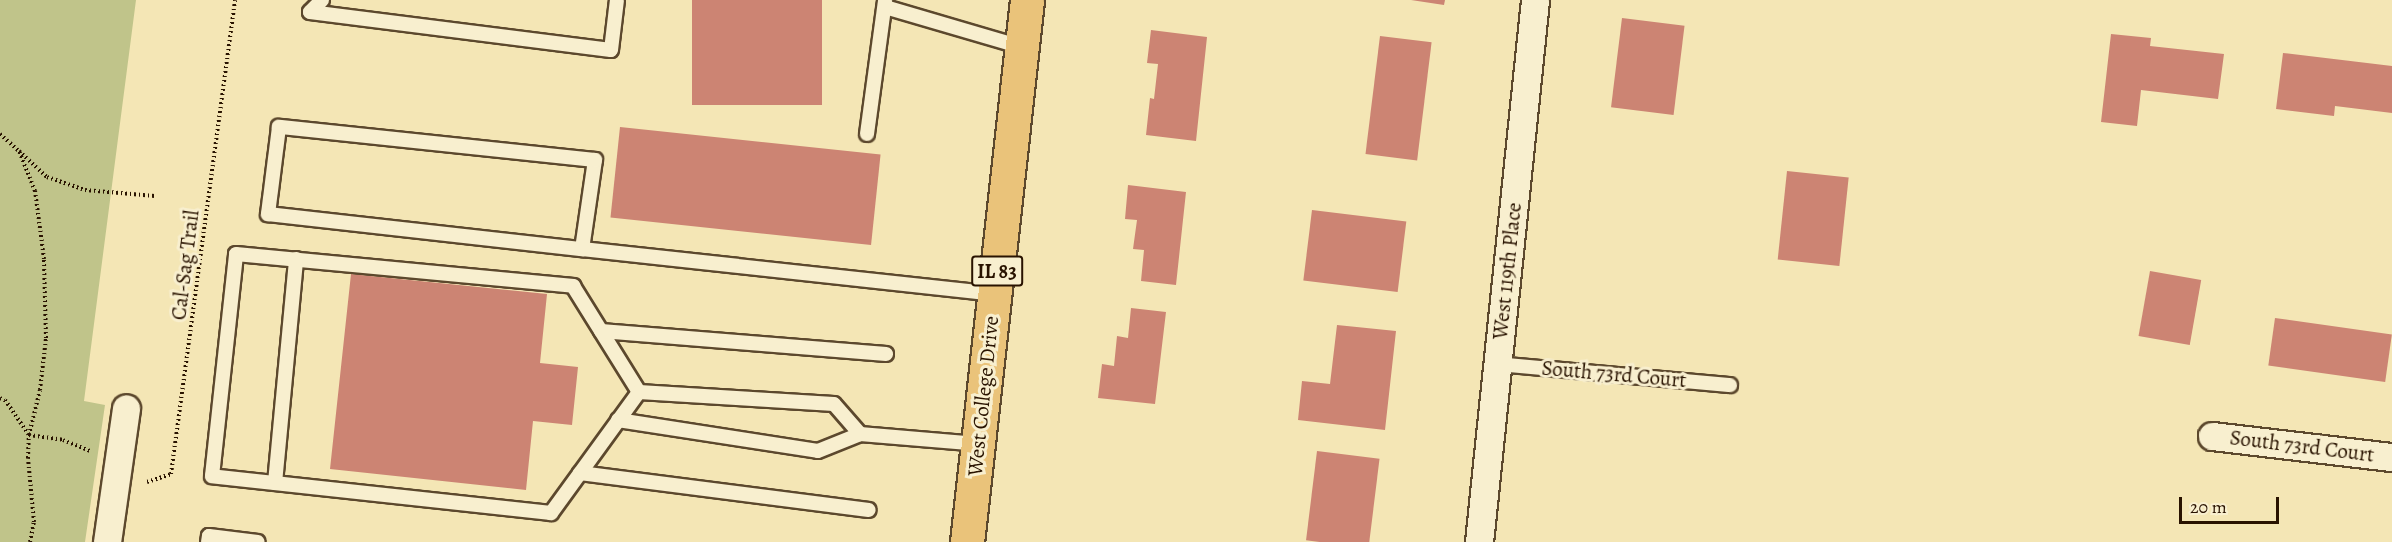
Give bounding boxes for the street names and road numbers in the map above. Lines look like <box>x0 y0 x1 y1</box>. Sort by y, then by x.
street label: West 119th Place <box>1487 201 1527 341</box>
street label: Cal-Sag Trail <box>166 209 204 321</box>
road number: IL 83 <box>970 254 1024 288</box>
street label: West College Drive <box>962 315 1004 477</box>
street label: South 73rd Court <box>1541 355 1687 393</box>
street label: South 73rd Court <box>2228 425 2376 467</box>

